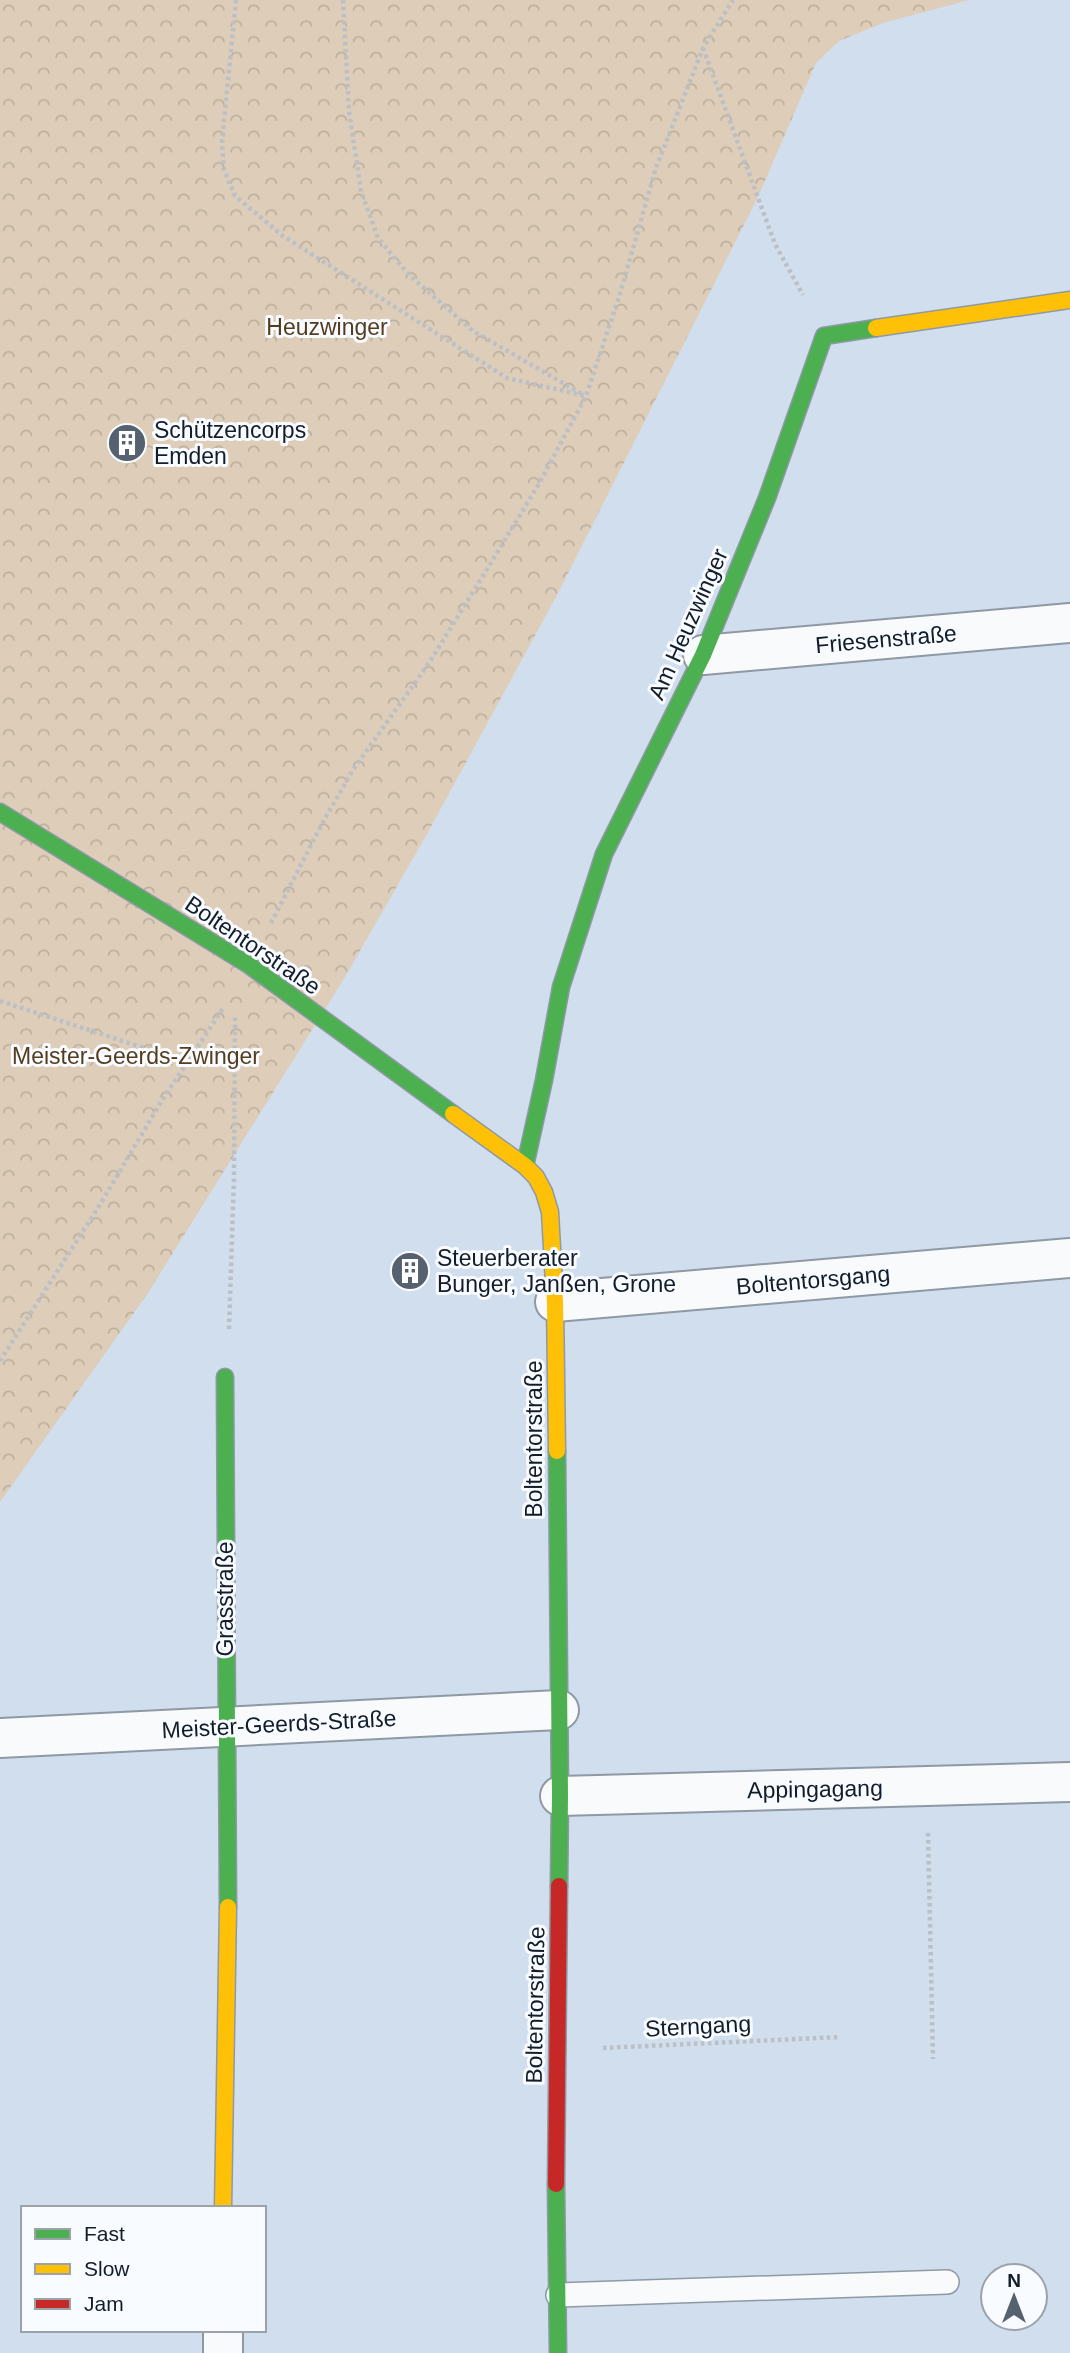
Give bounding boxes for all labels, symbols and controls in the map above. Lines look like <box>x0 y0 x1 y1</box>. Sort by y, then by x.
park label: Heuzwinger <box>266 314 388 340</box>
place label: Schützencorps Emden <box>154 417 306 469</box>
building icon: Schützencorps Emden <box>106 422 148 464</box>
street label: Am Heuzwinger <box>643 544 733 703</box>
street label: Friesenstraße <box>814 620 958 658</box>
street label: Boltentorstraße <box>181 890 325 1000</box>
park label: Meister-Geerds-Zwinger <box>12 1043 260 1069</box>
place label: Steuerberater Bunger, Janßen, Grone <box>437 1245 676 1297</box>
building icon: Steuerberater Bunger, Janßen, Grone <box>389 1250 431 1292</box>
street label: Boltentorsgang <box>735 1260 891 1300</box>
street label: Boltentorstraße <box>521 1360 547 1518</box>
street label: Grasstraße <box>212 1541 238 1657</box>
street label: Meister-Geerds-Straße <box>161 1705 397 1743</box>
street label: Appingagang <box>747 1775 883 1803</box>
street label: Boltentorstraße <box>521 1926 549 2084</box>
street label: Sterngang <box>644 2010 752 2042</box>
legend <box>21 2206 266 2332</box>
text: Fast <box>84 2222 125 2245</box>
text: Slow <box>84 2257 130 2280</box>
north arrow <box>979 2262 1049 2332</box>
text: N <box>1007 2270 1021 2291</box>
text: Jam <box>84 2292 124 2315</box>

